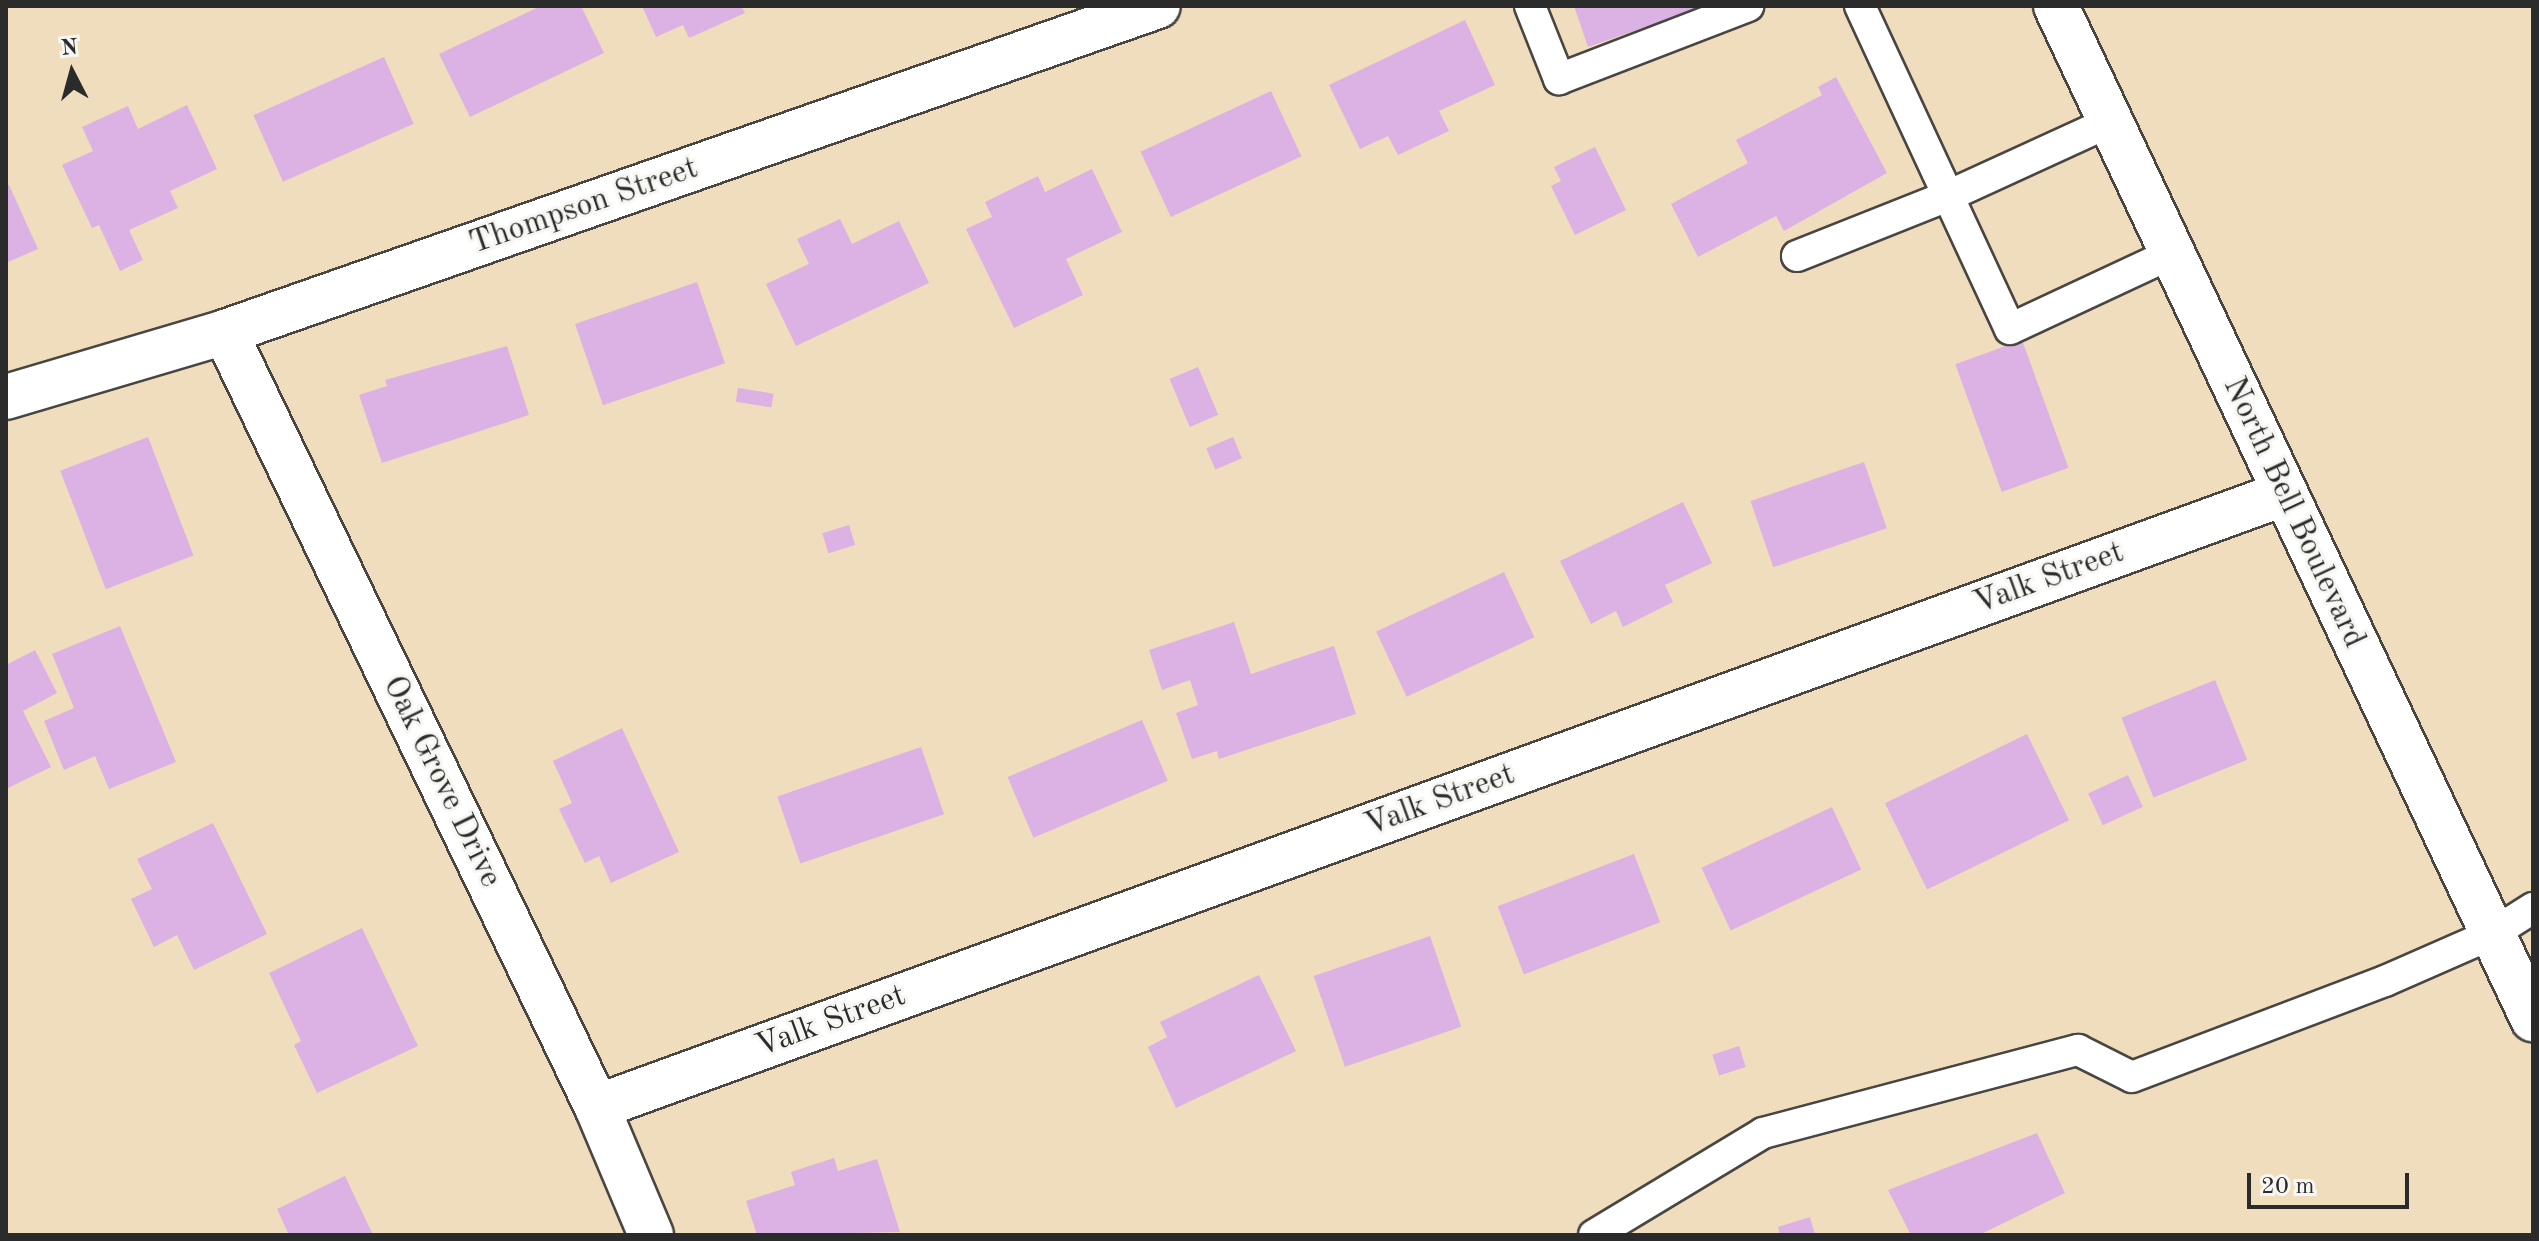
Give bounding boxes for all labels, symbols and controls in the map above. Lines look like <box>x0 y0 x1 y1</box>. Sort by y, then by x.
north arrow <box>32 32 112 112</box>
text: N <box>60 36 79 60</box>
street label: Thompson Street <box>465 150 703 264</box>
street label: North Bell Boulevard <box>2213 372 2373 654</box>
street label: Valk Street <box>1969 534 2129 624</box>
street label: Oak Grove Drive <box>373 670 509 894</box>
street label: Valk Street <box>1360 756 1520 846</box>
street label: Valk Street <box>751 977 911 1067</box>
scale bar <box>2251 1157 2413 1207</box>
text: 20 m <box>2261 1175 2315 1199</box>

